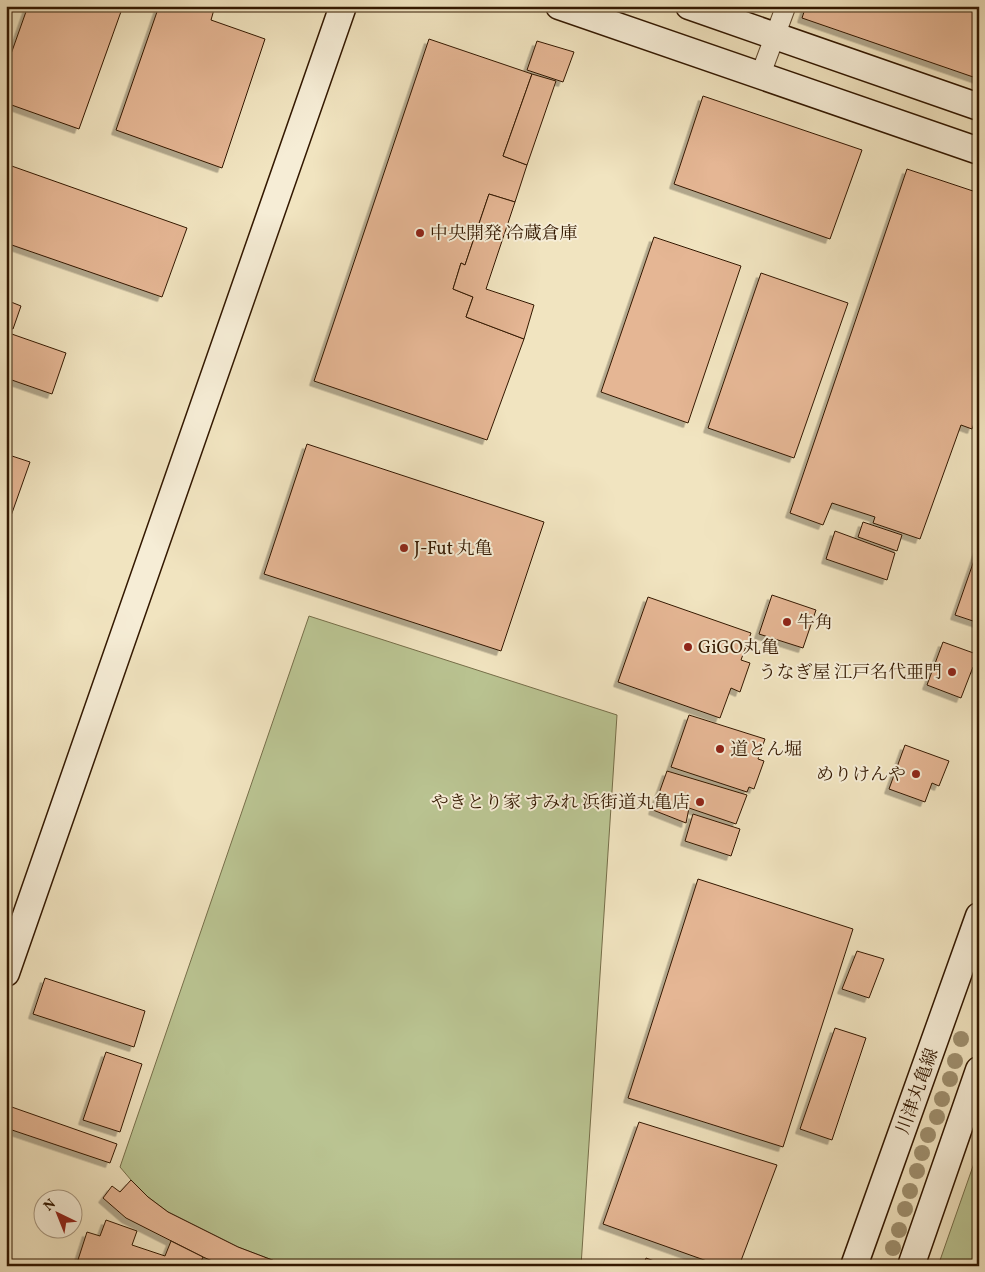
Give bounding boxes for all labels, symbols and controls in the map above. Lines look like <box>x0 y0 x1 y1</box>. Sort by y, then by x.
place label: 中央開発 冷蔵倉庫 <box>430 222 578 247</box>
marker: 中央開発 冷蔵倉庫 <box>414 227 426 239</box>
place label: J-Fut 丸亀 <box>414 537 493 562</box>
marker: J-Fut 丸亀 <box>398 542 410 554</box>
place label: 牛角 <box>797 611 833 636</box>
marker: 牛角 <box>781 616 793 628</box>
place label: GiGO丸亀 <box>698 636 779 661</box>
marker: GiGO丸亀 <box>682 641 694 653</box>
place label: うなぎ屋 江戸名代亜門 <box>758 661 942 686</box>
marker: うなぎ屋 江戸名代亜門 <box>946 666 958 678</box>
place label: 道とん堀 <box>730 738 802 763</box>
marker: 道とん堀 <box>714 743 726 755</box>
place label: めりけんや <box>816 763 906 788</box>
marker: めりけんや <box>910 768 922 780</box>
place label: やきとり家 すみれ 浜街道丸亀店 <box>431 791 690 816</box>
marker: やきとり家 すみれ 浜街道丸亀店 <box>694 796 706 808</box>
street label: 川津丸亀線 <box>891 1045 946 1138</box>
north arrow <box>32 1190 82 1240</box>
text: N <box>40 1195 60 1216</box>

